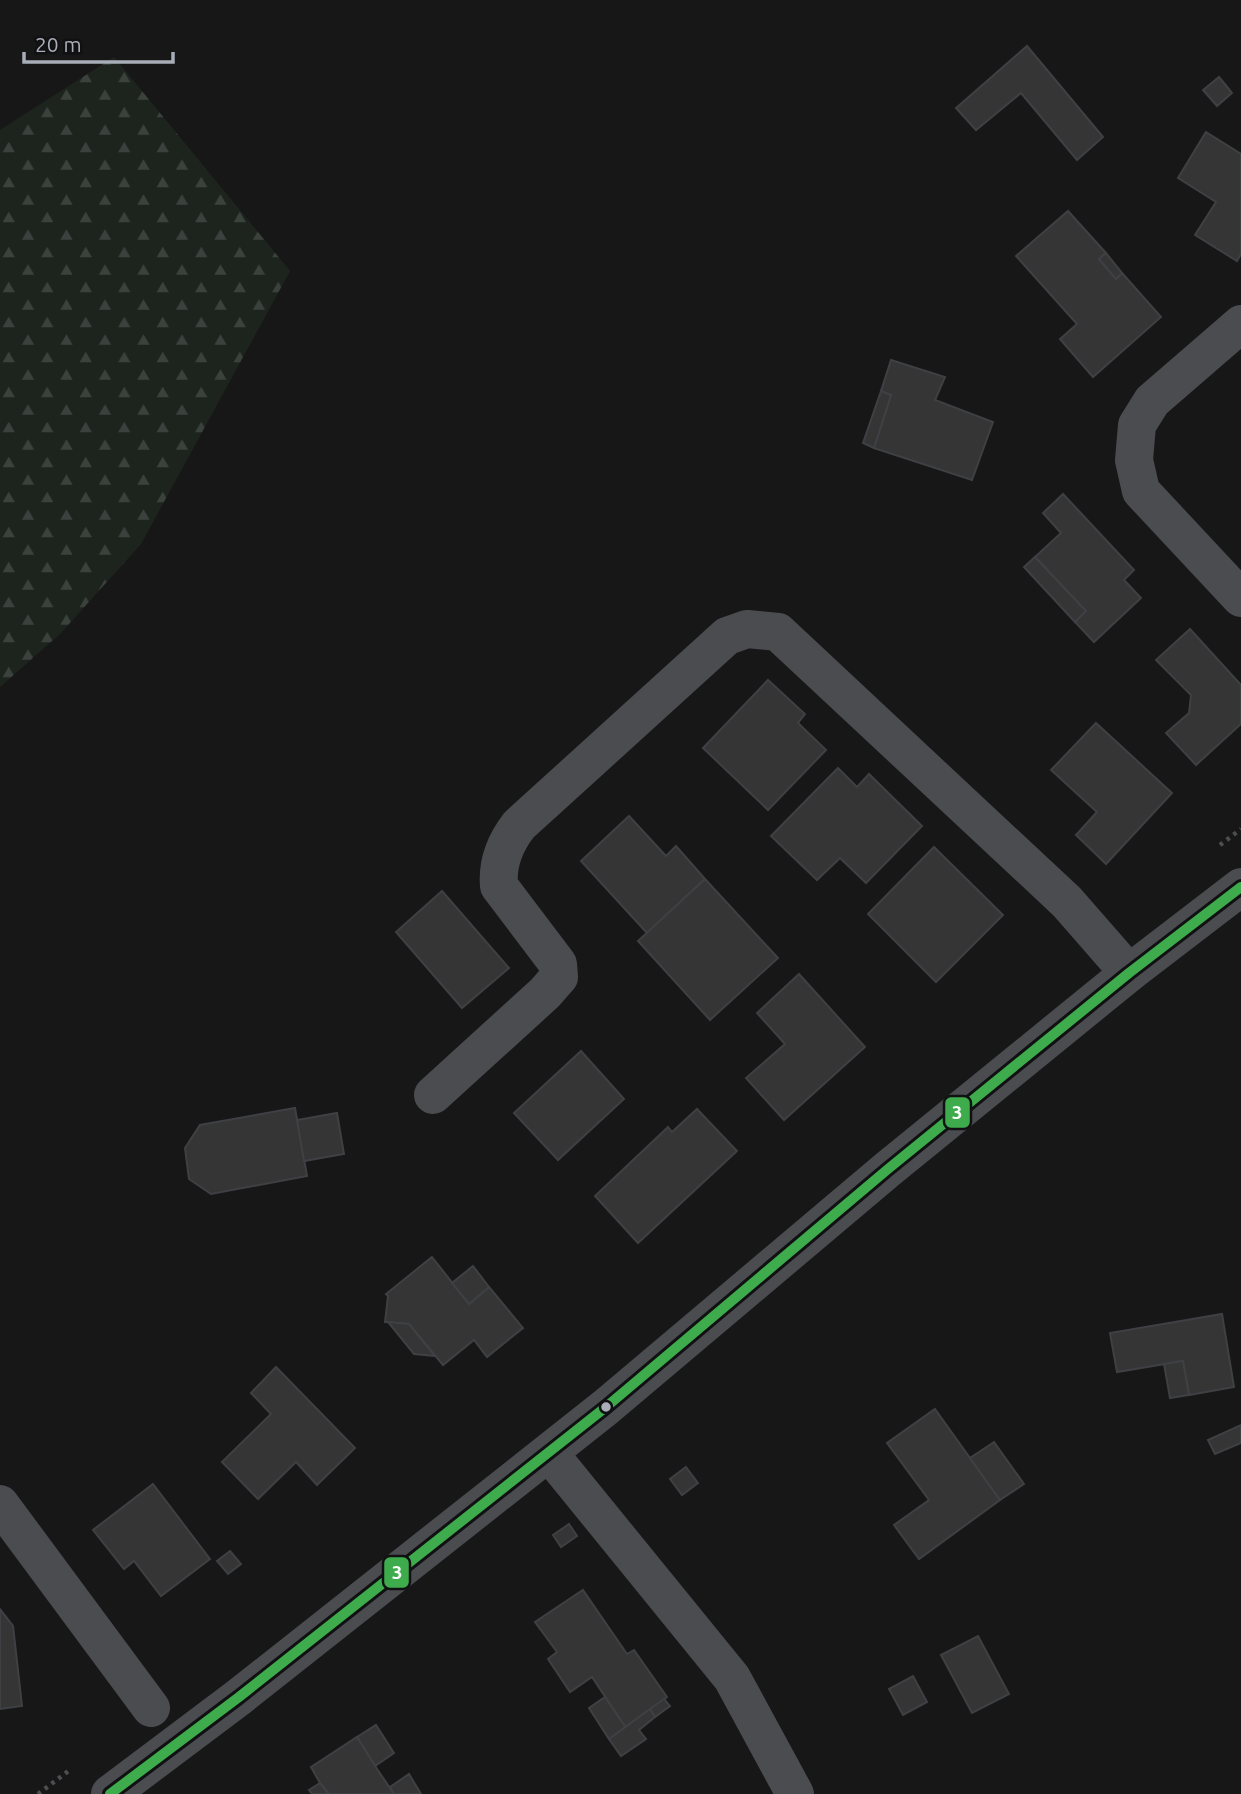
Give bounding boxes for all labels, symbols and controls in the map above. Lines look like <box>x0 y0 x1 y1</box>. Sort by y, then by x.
scale bar <box>24 21 173 65</box>
text: 20 m <box>35 32 82 56</box>
line badge: 3 <box>944 1096 971 1129</box>
text: 3 <box>952 1101 962 1123</box>
unlabelled marker <box>599 1400 613 1414</box>
line badge: 3 <box>383 1556 410 1589</box>
text: 3 <box>392 1561 402 1583</box>

